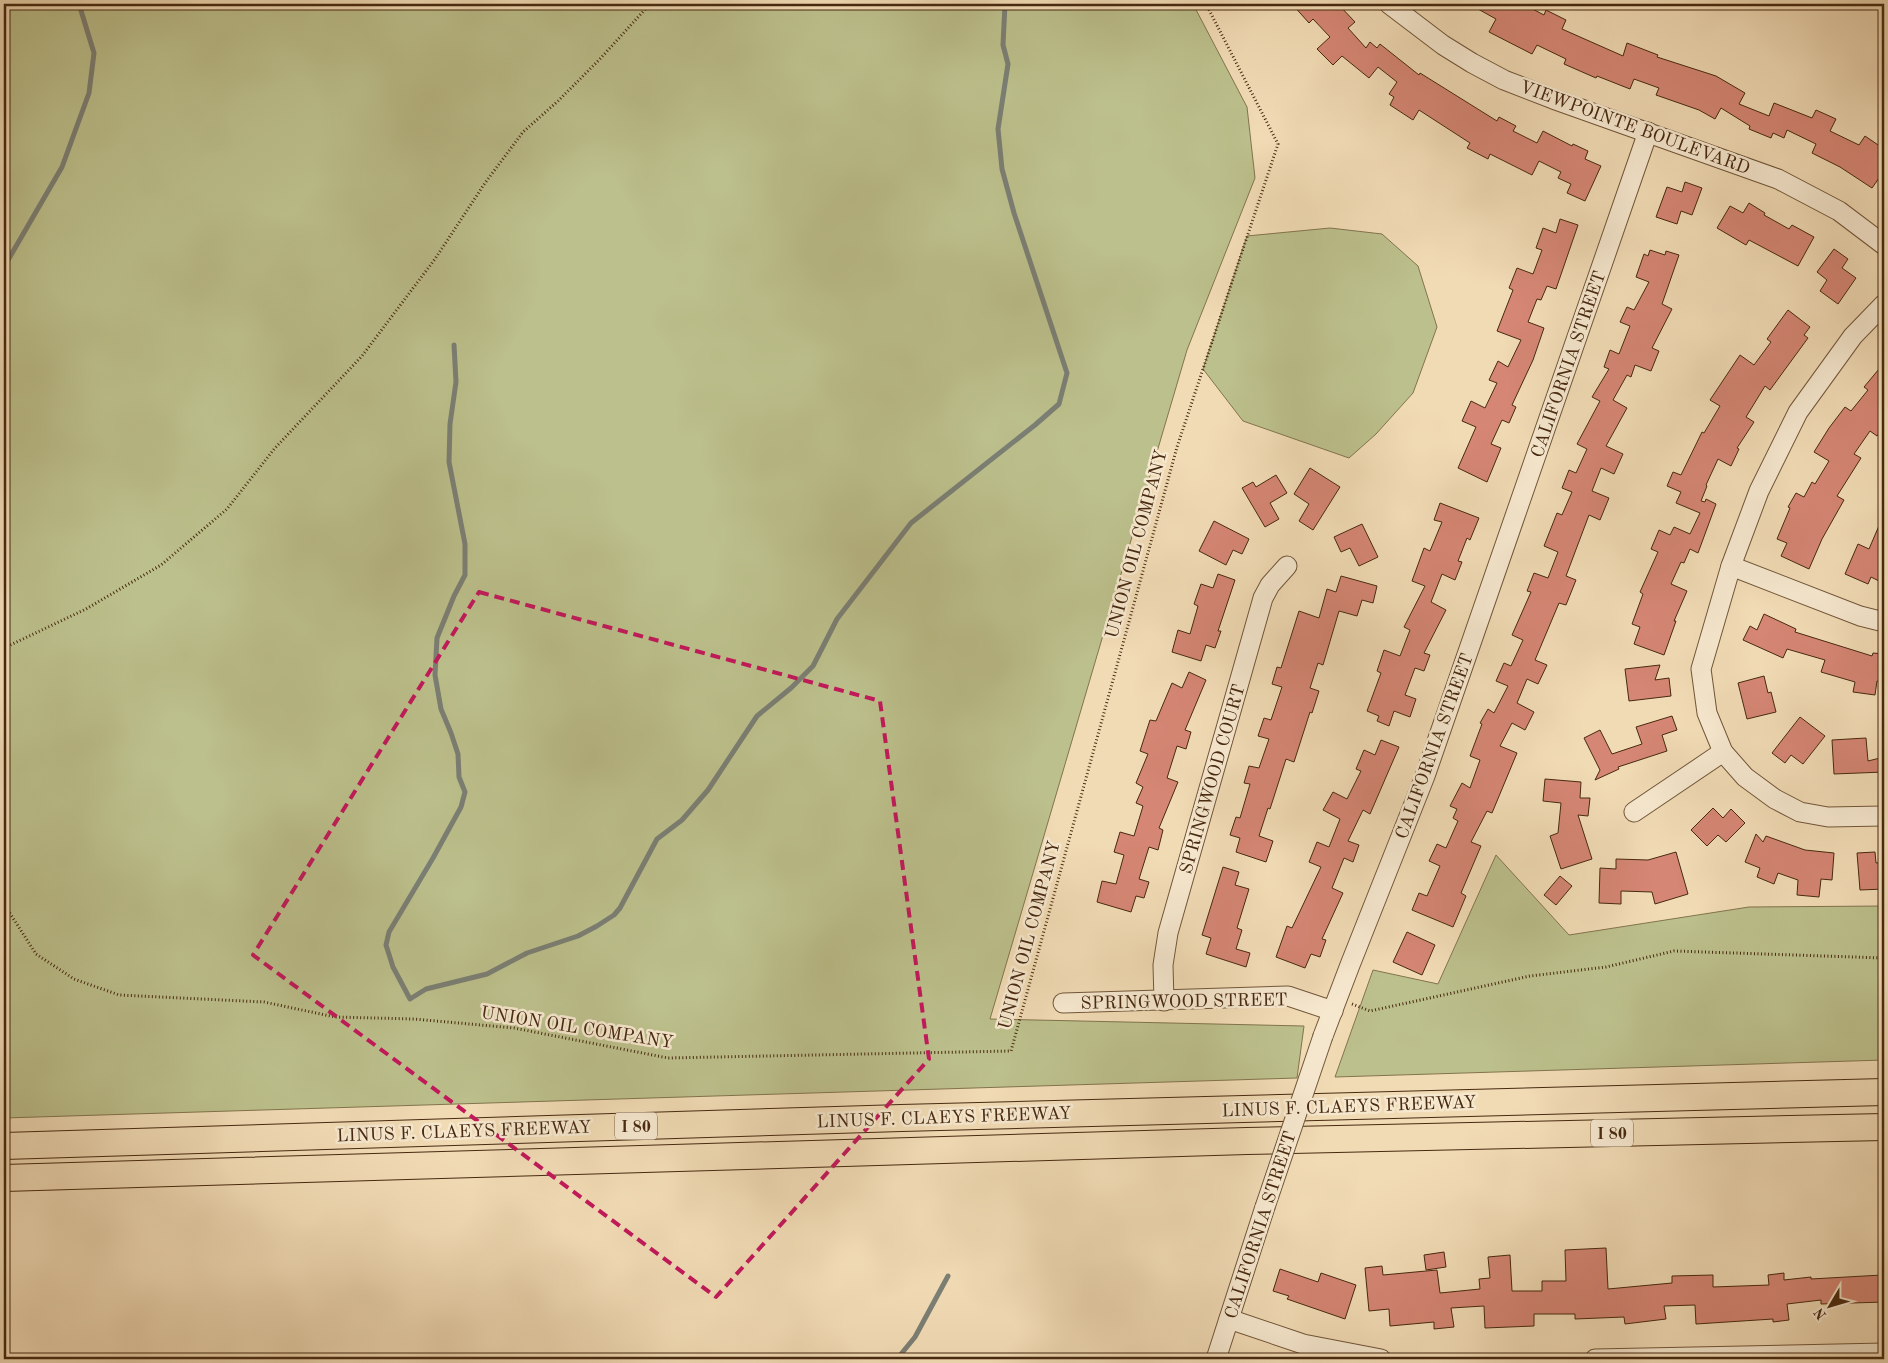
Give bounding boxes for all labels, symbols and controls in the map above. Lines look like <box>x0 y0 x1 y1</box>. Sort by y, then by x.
street label: VIEWPOINTE BOULEVARD <box>1517 78 1752 178</box>
street label: CALIFORNIA STREET <box>1529 269 1609 460</box>
street label: UNION OIL COMPANY <box>1103 448 1171 641</box>
street label: CALIFORNIA STREET <box>1393 651 1477 842</box>
street label: SPRINGWOOD COURT <box>1177 682 1249 876</box>
street label: UNION OIL COMPANY <box>996 839 1064 1032</box>
street label: SPRINGWOOD STREET <box>1080 991 1288 1013</box>
street label: UNION OIL COMPANY <box>479 1004 674 1052</box>
street label: LINUS F. CLAEYS FREEWAY <box>1221 1094 1477 1120</box>
street label: LINUS F. CLAEYS FREEWAY <box>816 1105 1072 1131</box>
road number: I 80 <box>615 1112 657 1140</box>
street label: LINUS F. CLAEYS FREEWAY <box>336 1119 592 1145</box>
road number: I 80 <box>1591 1120 1633 1146</box>
street label: CALIFORNIA STREET <box>1222 1129 1300 1321</box>
north arrow <box>1806 1280 1856 1330</box>
text: N <box>1812 1305 1829 1322</box>

